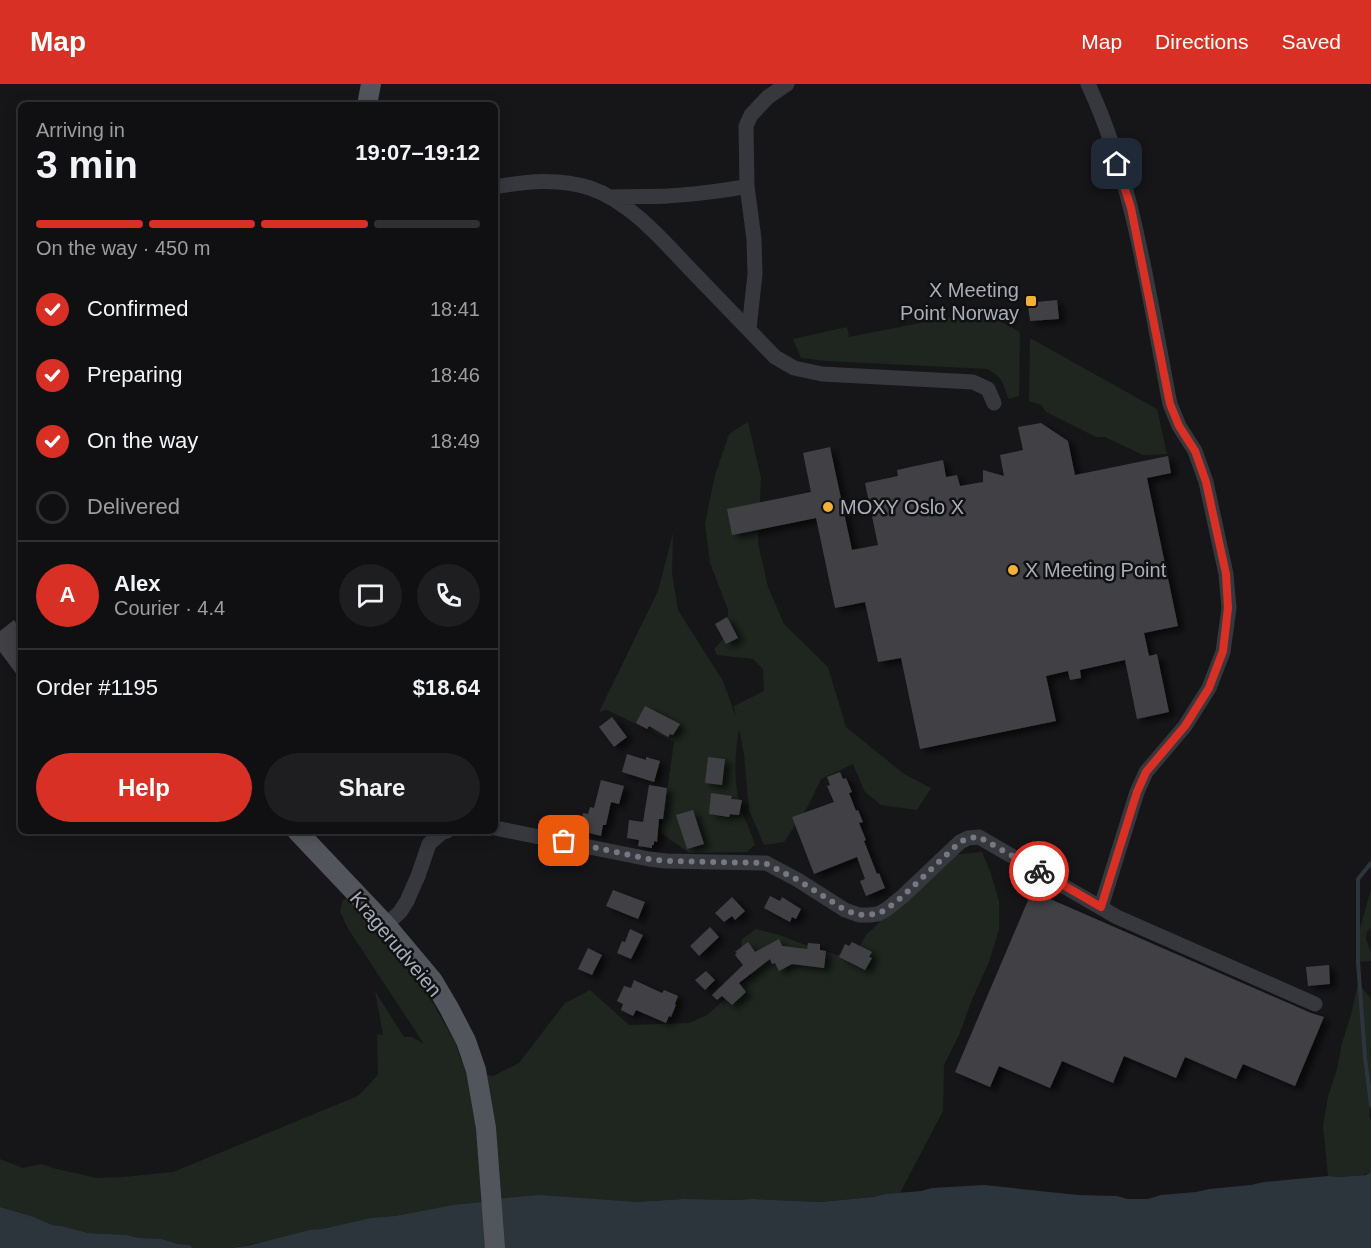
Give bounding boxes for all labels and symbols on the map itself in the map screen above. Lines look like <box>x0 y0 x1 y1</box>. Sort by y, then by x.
pin <box>1091 138 1142 189</box>
place label: X Meeting Point Norway <box>900 279 1019 324</box>
marker: X Meeting Point Norway <box>1024 294 1038 308</box>
place label: MOXY Oslo X <box>840 496 964 518</box>
marker: MOXY Oslo X <box>821 500 835 514</box>
place label: X Meeting Point <box>1025 559 1167 581</box>
marker: X Meeting Point <box>1006 563 1020 577</box>
pin <box>538 815 589 866</box>
courier <box>1009 841 1069 901</box>
street label: Kragerudveien <box>346 887 446 1001</box>

